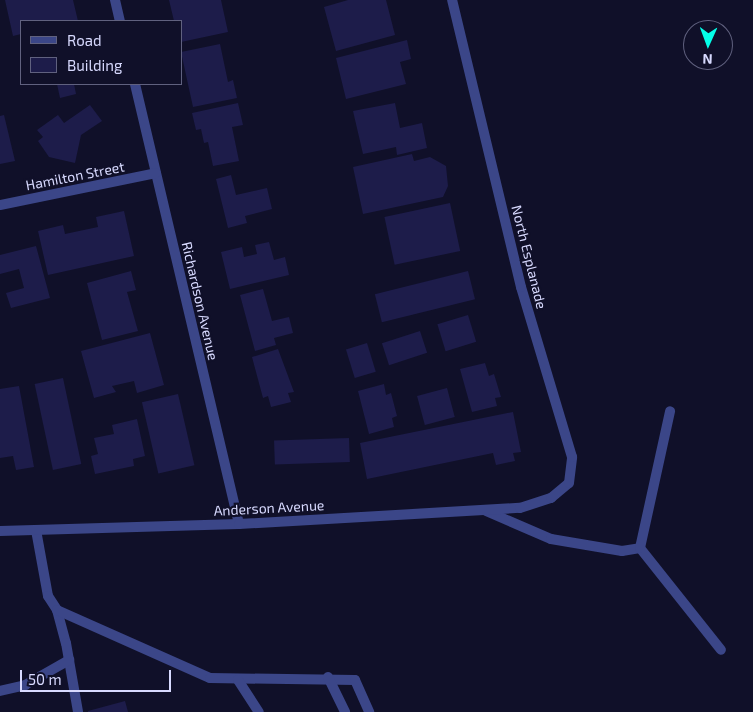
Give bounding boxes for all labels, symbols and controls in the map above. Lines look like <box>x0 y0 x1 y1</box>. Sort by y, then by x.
legend <box>20 20 182 85</box>
north arrow <box>683 20 733 70</box>
text: Road <box>67 31 102 49</box>
text: N <box>702 51 713 68</box>
text: Building <box>67 56 122 74</box>
street label: Hamilton Street <box>24 158 126 194</box>
street label: North Esplanade <box>508 203 550 311</box>
street label: Richardson Avenue <box>178 240 222 362</box>
street label: Anderson Avenue <box>213 497 325 519</box>
scale bar <box>22 660 174 692</box>
text: 50 m <box>28 670 62 688</box>

